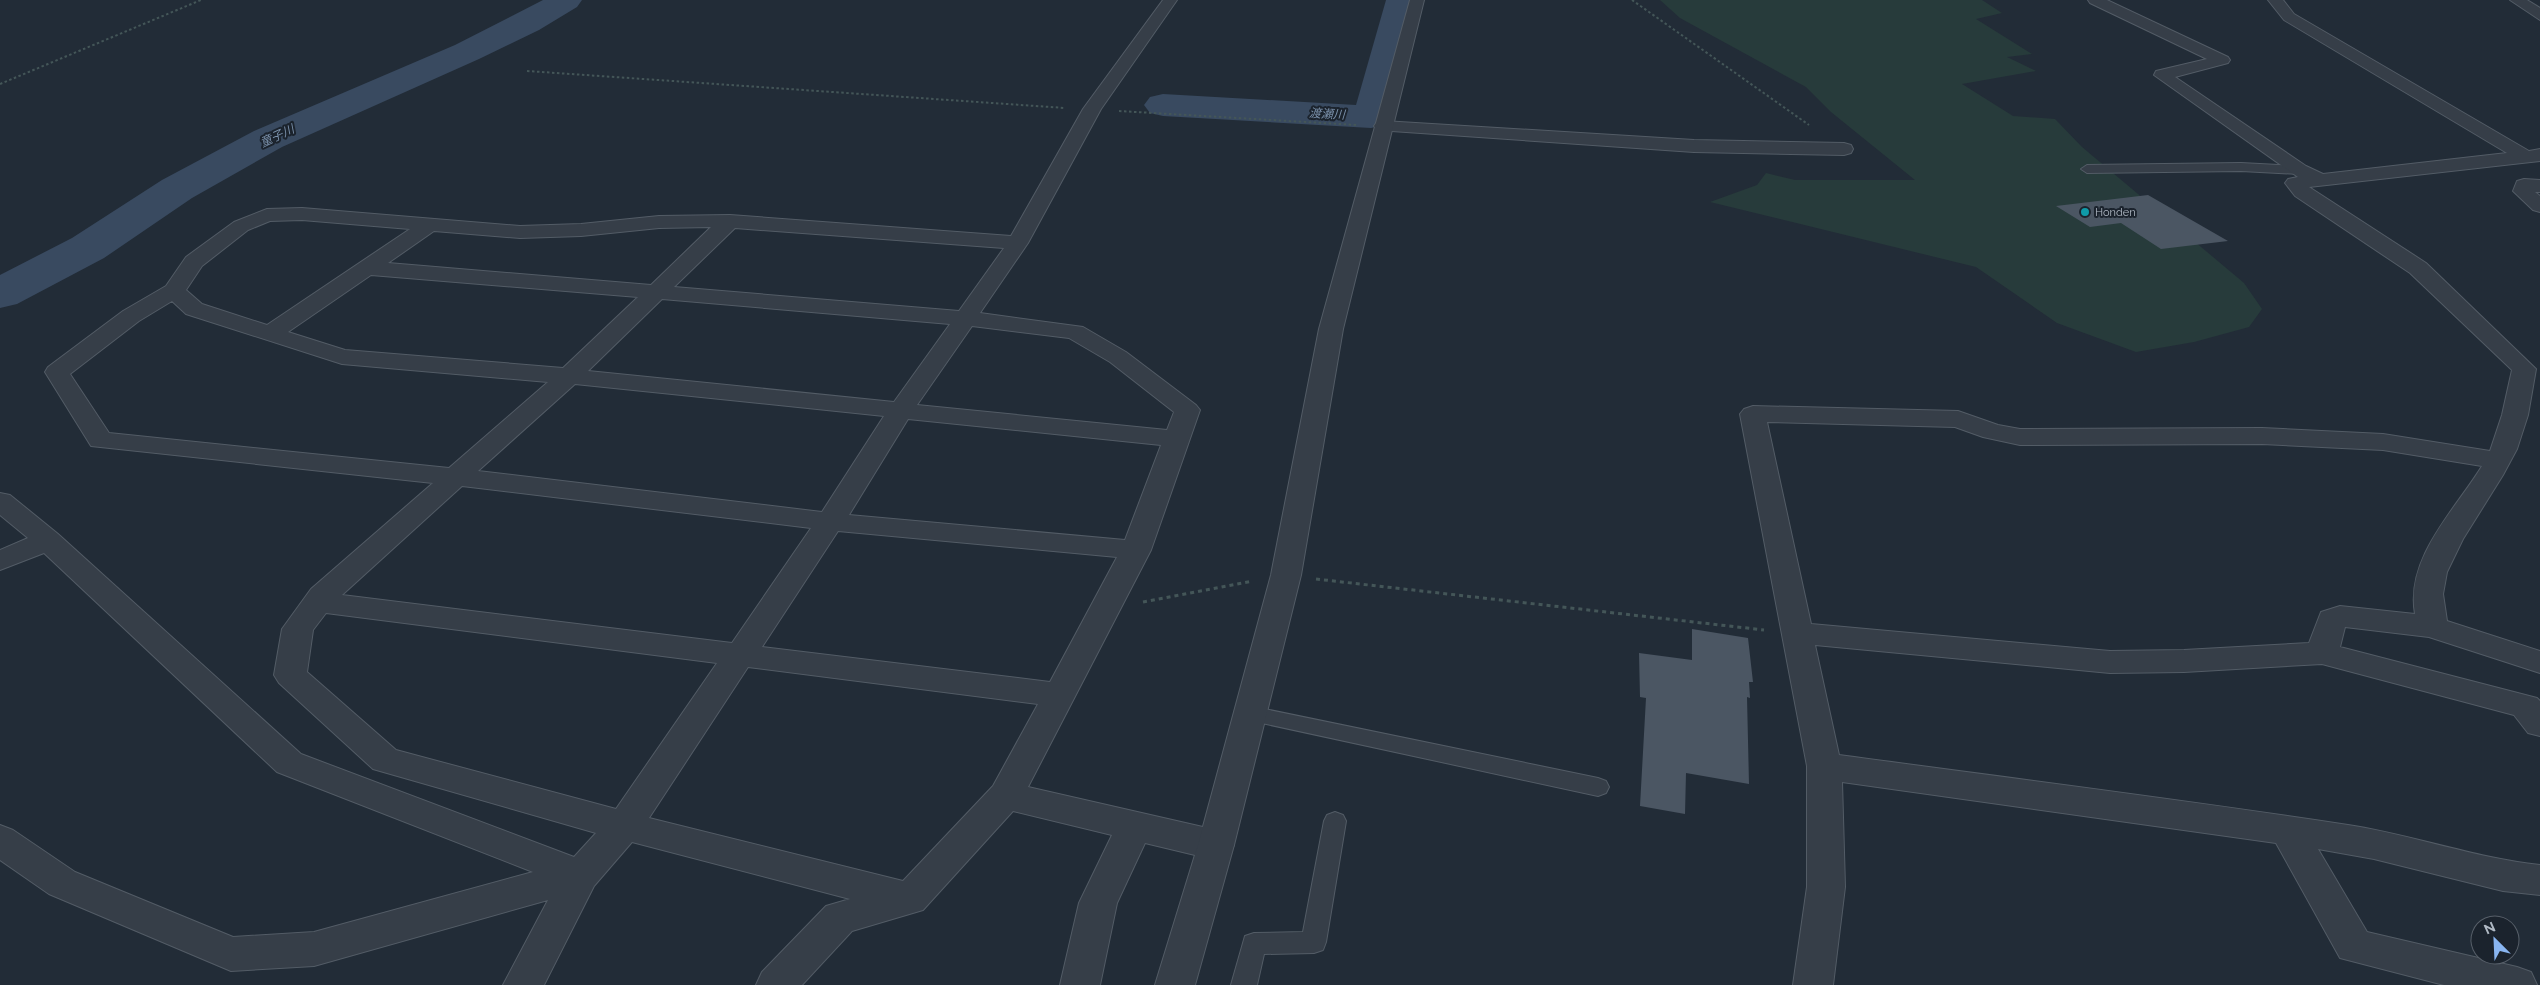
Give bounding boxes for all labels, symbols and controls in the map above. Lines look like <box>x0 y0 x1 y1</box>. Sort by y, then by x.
water label: 渡瀬川 <box>1309 106 1347 122</box>
water label: 童子川 <box>258 121 298 150</box>
marker: Honden <box>2079 206 2091 218</box>
place label: Honden <box>2095 206 2136 219</box>
north arrow <box>2470 915 2520 965</box>
text: N <box>2482 919 2498 938</box>

